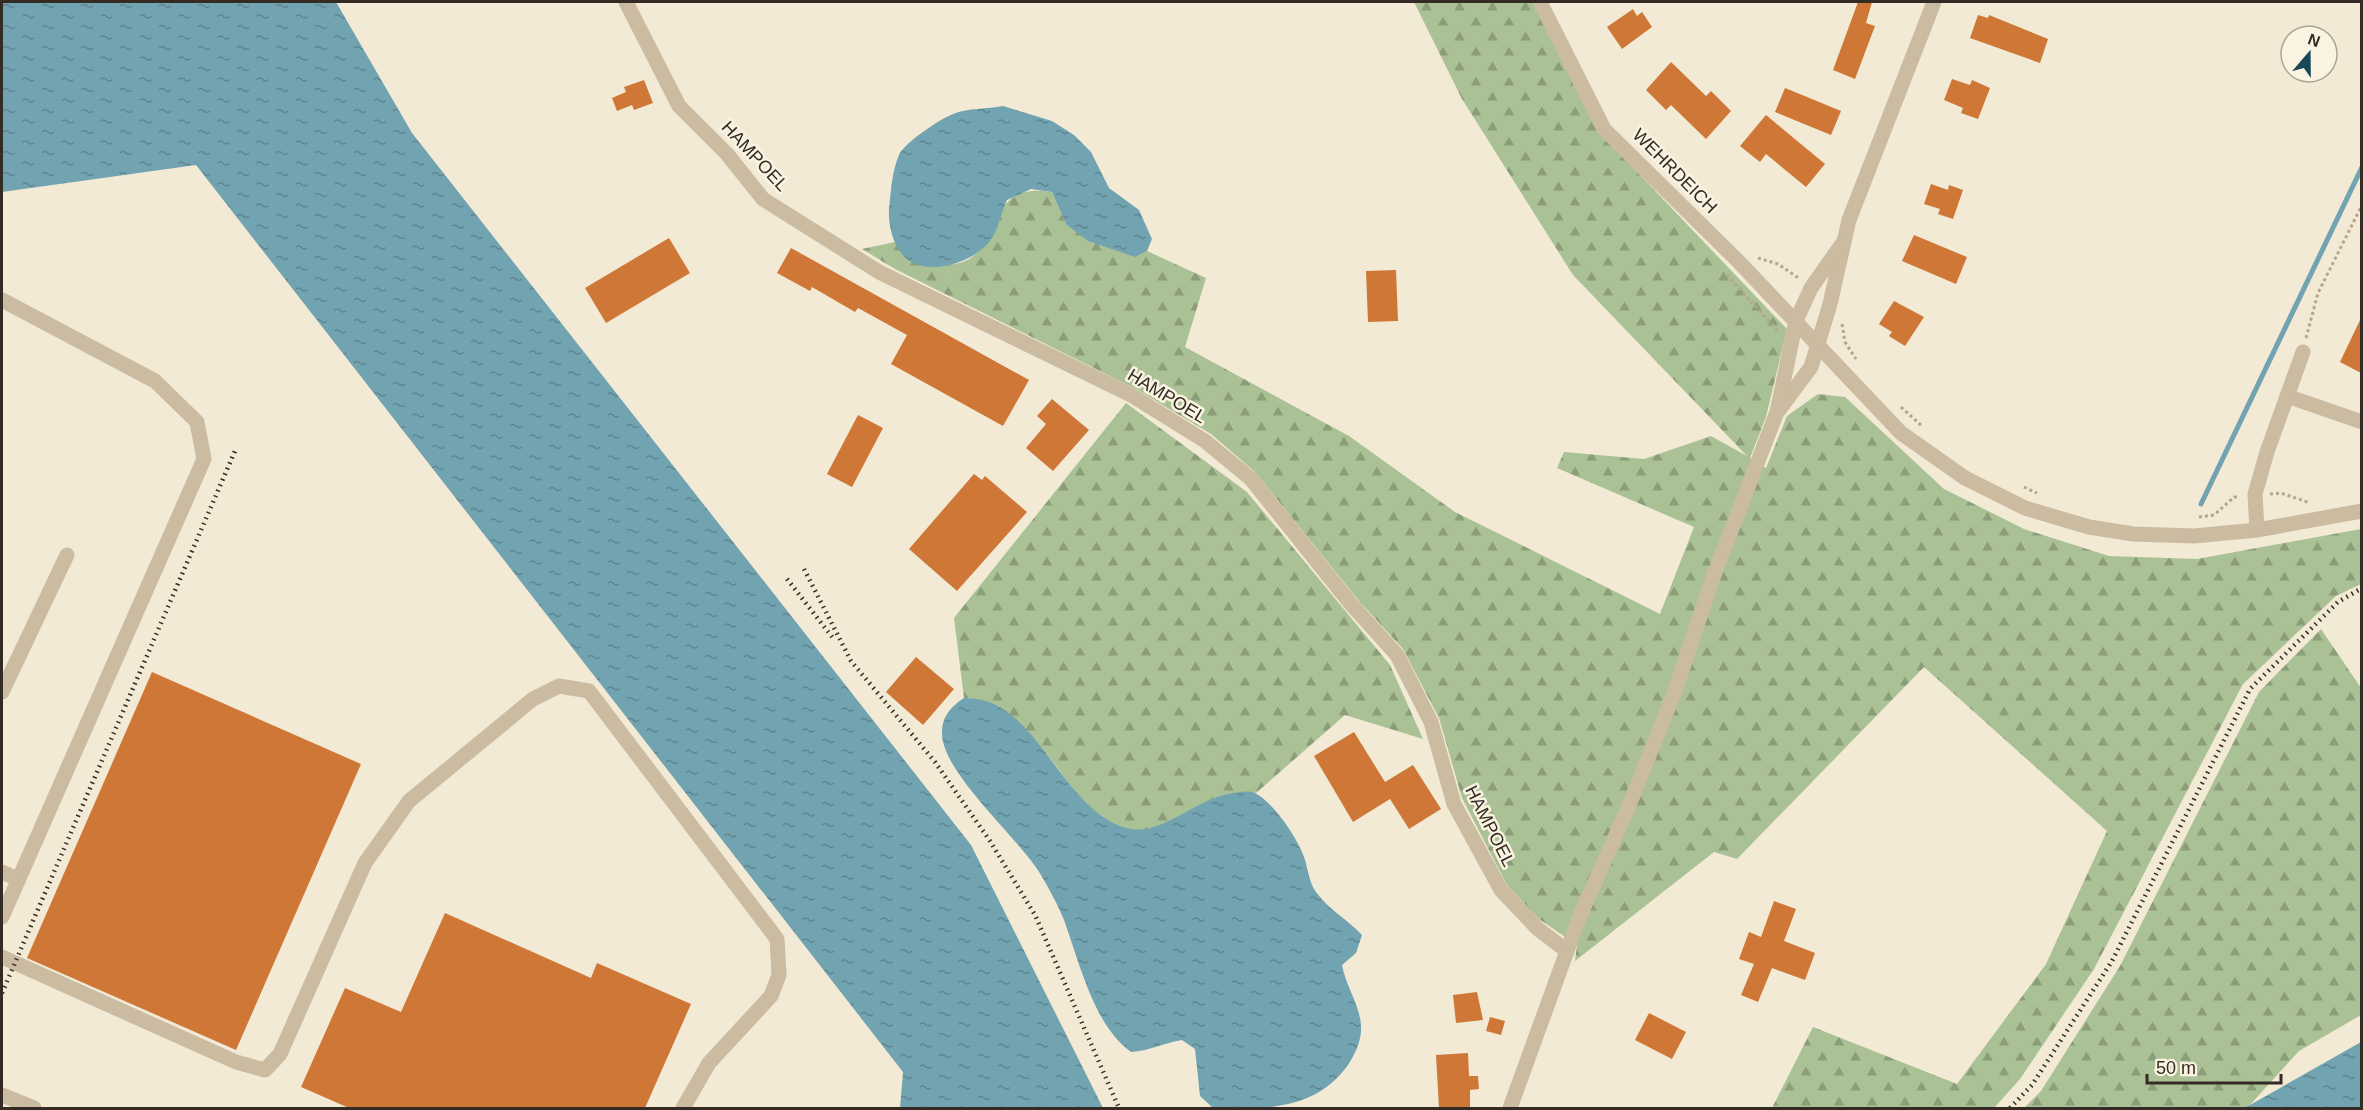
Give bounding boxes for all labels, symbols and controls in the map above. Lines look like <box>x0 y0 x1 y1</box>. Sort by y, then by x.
north arrow <box>2279 24 2339 84</box>
text: N <box>2306 30 2322 50</box>
street label: HAMPOEL <box>718 117 792 195</box>
street label: WEHRDEICH <box>1629 125 1721 217</box>
street label: HAMPOEL <box>1124 365 1210 427</box>
street label: HAMPOEL <box>1461 782 1519 870</box>
scale bar <box>2147 1047 2280 1085</box>
text: 50 m <box>2156 1058 2196 1078</box>

